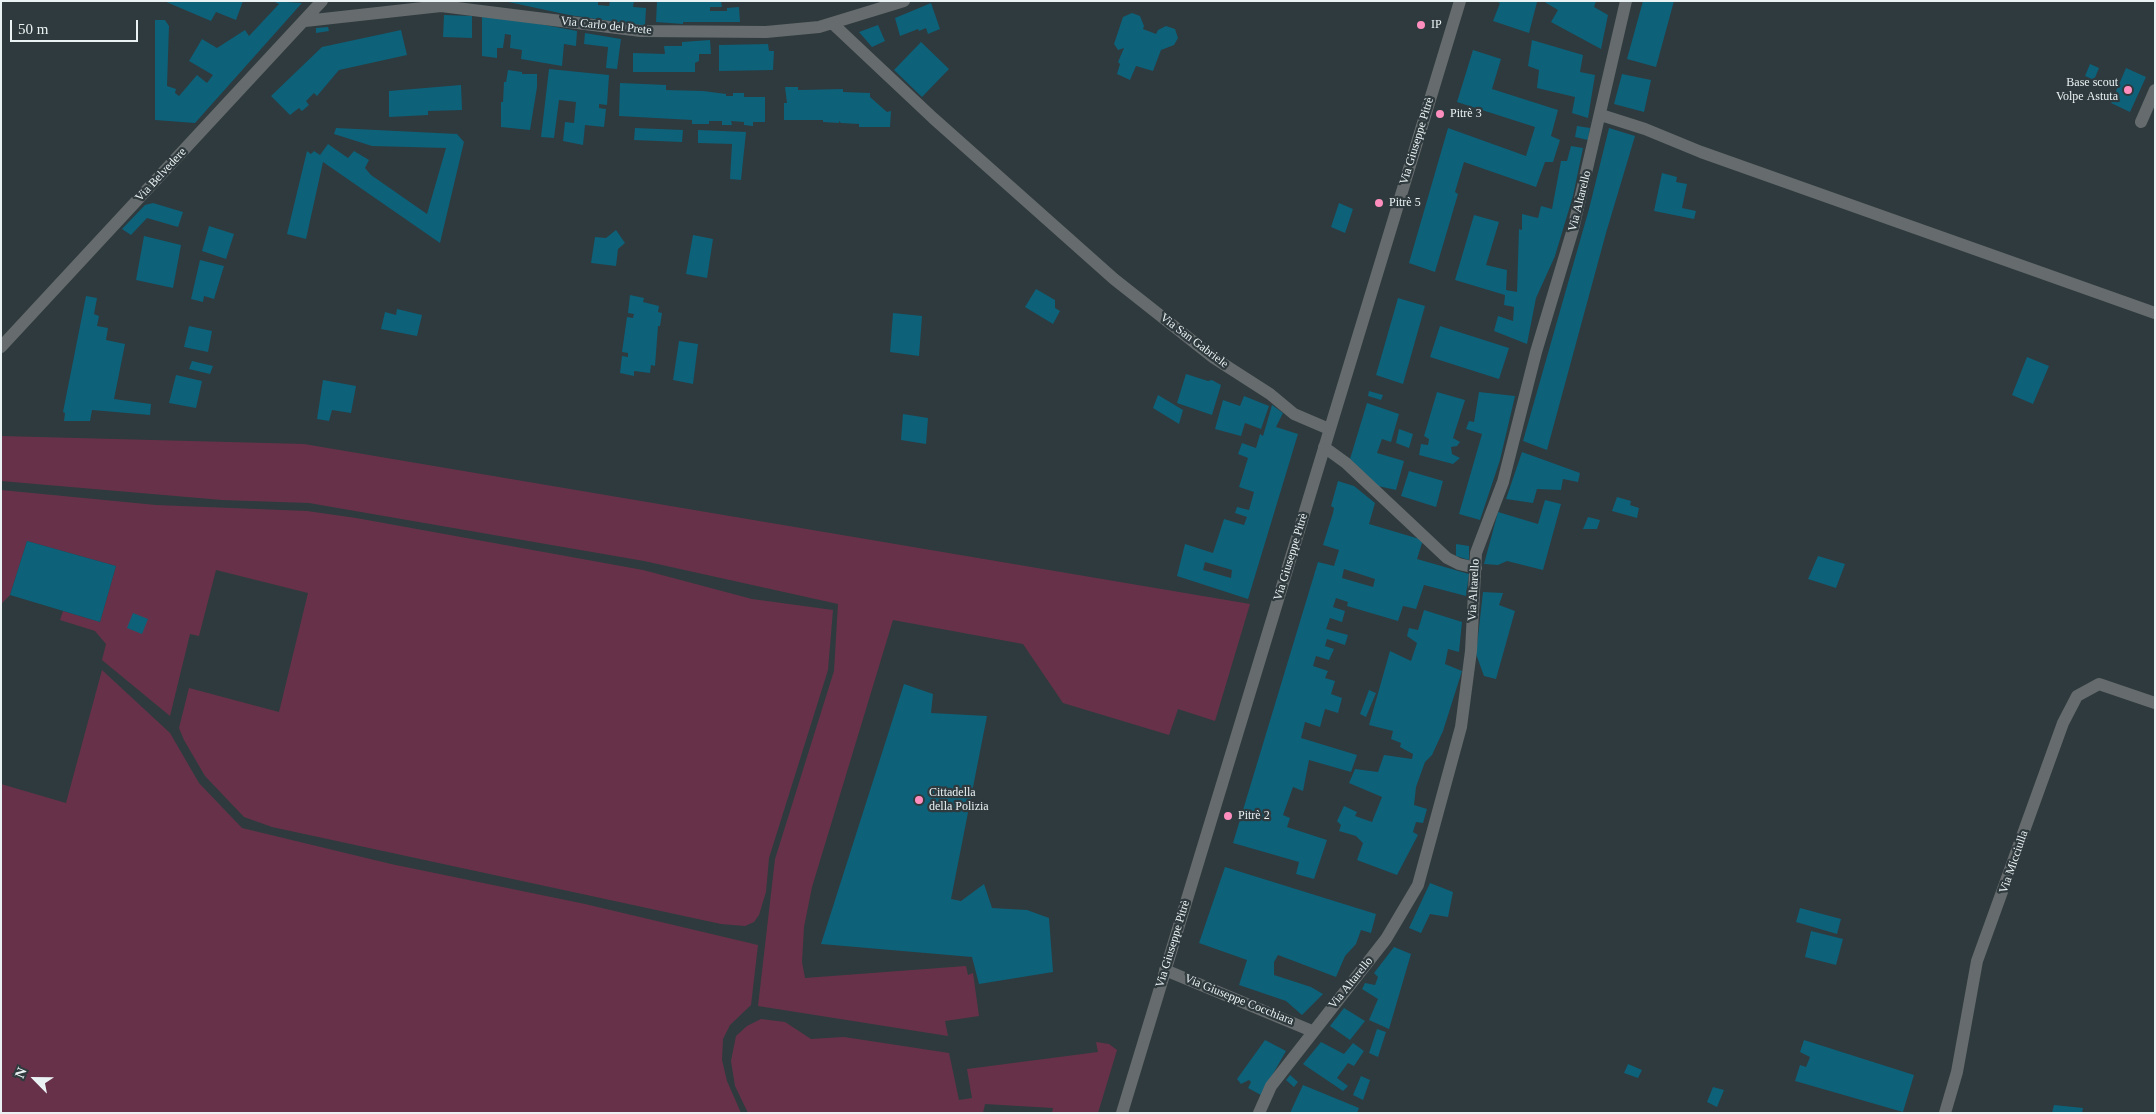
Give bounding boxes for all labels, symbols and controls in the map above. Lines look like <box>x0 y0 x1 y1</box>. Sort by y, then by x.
scale bar <box>12 10 140 42</box>
street label: Via Carlo del Prete <box>560 14 652 38</box>
place label: IP <box>1431 18 1442 32</box>
marker: IP <box>1415 19 1427 31</box>
text: 50 m <box>18 21 48 37</box>
place label: Base scout Volpe Astuta <box>2056 76 2118 104</box>
marker: Base scout Volpe Astuta <box>2122 84 2134 96</box>
street label: Via Giuseppe Pitrè <box>1397 96 1437 186</box>
place label: Pitrè 3 <box>1450 107 1482 121</box>
marker: Pitrè 3 <box>1434 108 1446 120</box>
street label: Via Belvedere <box>132 145 190 205</box>
street label: Via Altarello <box>1565 169 1595 233</box>
place label: Pitrè 5 <box>1389 196 1421 210</box>
marker: Pitrè 5 <box>1373 197 1385 209</box>
street label: Via San Gabriele <box>1157 311 1231 371</box>
street label: Via Giuseppe Pitrè <box>1271 512 1311 602</box>
street label: Via Altarello <box>1465 559 1483 621</box>
place label: Cittadella della Polizia <box>929 786 989 814</box>
marker: Cittadella della Polizia <box>913 794 925 806</box>
place label: Pitrè 2 <box>1238 809 1270 823</box>
marker: Pitrè 2 <box>1222 810 1234 822</box>
street label: Via Micciulla <box>1997 829 2031 895</box>
street label: Via Giuseppe Pitrè <box>1153 899 1193 989</box>
street label: Via Altarello <box>1326 954 1376 1012</box>
street label: Via Giuseppe Cocchiara <box>1182 971 1296 1029</box>
north arrow <box>10 1054 60 1104</box>
text: N <box>12 1065 30 1081</box>

